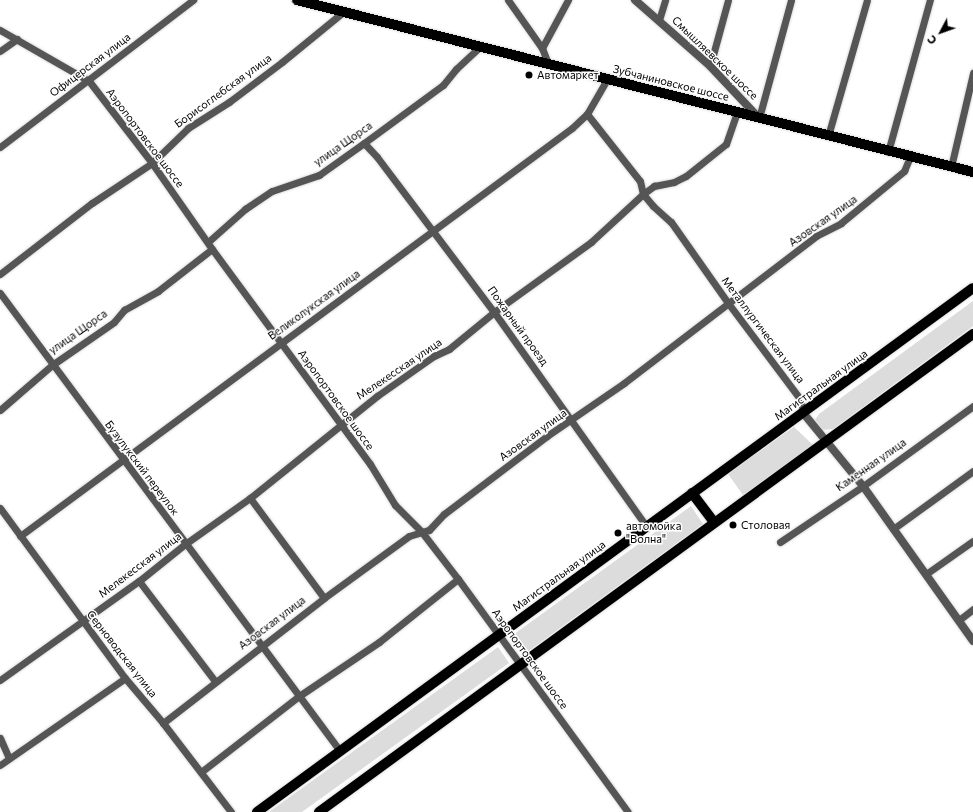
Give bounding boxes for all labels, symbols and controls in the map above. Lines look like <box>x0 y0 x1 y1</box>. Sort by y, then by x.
north arrow <box>921 12 961 52</box>
street label: Смышляевское шоссе <box>669 14 761 102</box>
street label: Офицерская улица <box>47 30 133 100</box>
text: С <box>924 33 939 47</box>
street label: Борисоглебская улица <box>172 51 274 131</box>
street label: Зубчаниновское шоссе <box>612 62 730 104</box>
place label: Автомаркет <box>537 68 599 82</box>
marker: Автомаркет <box>524 70 534 80</box>
street label: Аэропортовское шоссе <box>103 86 187 190</box>
street label: улица Щорса <box>311 119 375 169</box>
street label: Азовская улица <box>786 193 860 249</box>
street label: Великолукская улица <box>265 267 363 343</box>
street label: Металлургическая улица <box>719 274 807 386</box>
street label: Пожарный проезд <box>485 284 551 368</box>
street label: улица Щорса <box>46 307 110 357</box>
street label: Мелекесская улица <box>354 335 444 403</box>
street label: Аэропортовское шоссе <box>295 347 377 453</box>
street label: Магистральная улица <box>772 347 870 423</box>
street label: Азовская улица <box>497 406 569 464</box>
street label: Бузулукский переулок <box>102 418 182 518</box>
street label: Каменная улица <box>833 436 909 494</box>
place label: Столовая <box>741 518 790 532</box>
place label: автомойка "Волна" <box>626 520 681 546</box>
marker: Столовая <box>728 520 738 530</box>
marker: автомойка "Волна" <box>613 528 623 538</box>
street label: Мелекесская улица <box>96 530 184 600</box>
street label: Магистральная улица <box>510 538 608 614</box>
street label: Азовская улица <box>236 594 308 652</box>
street label: Аэропортовское шоссе <box>489 606 571 712</box>
street label: Серноводская улица <box>84 608 160 700</box>

